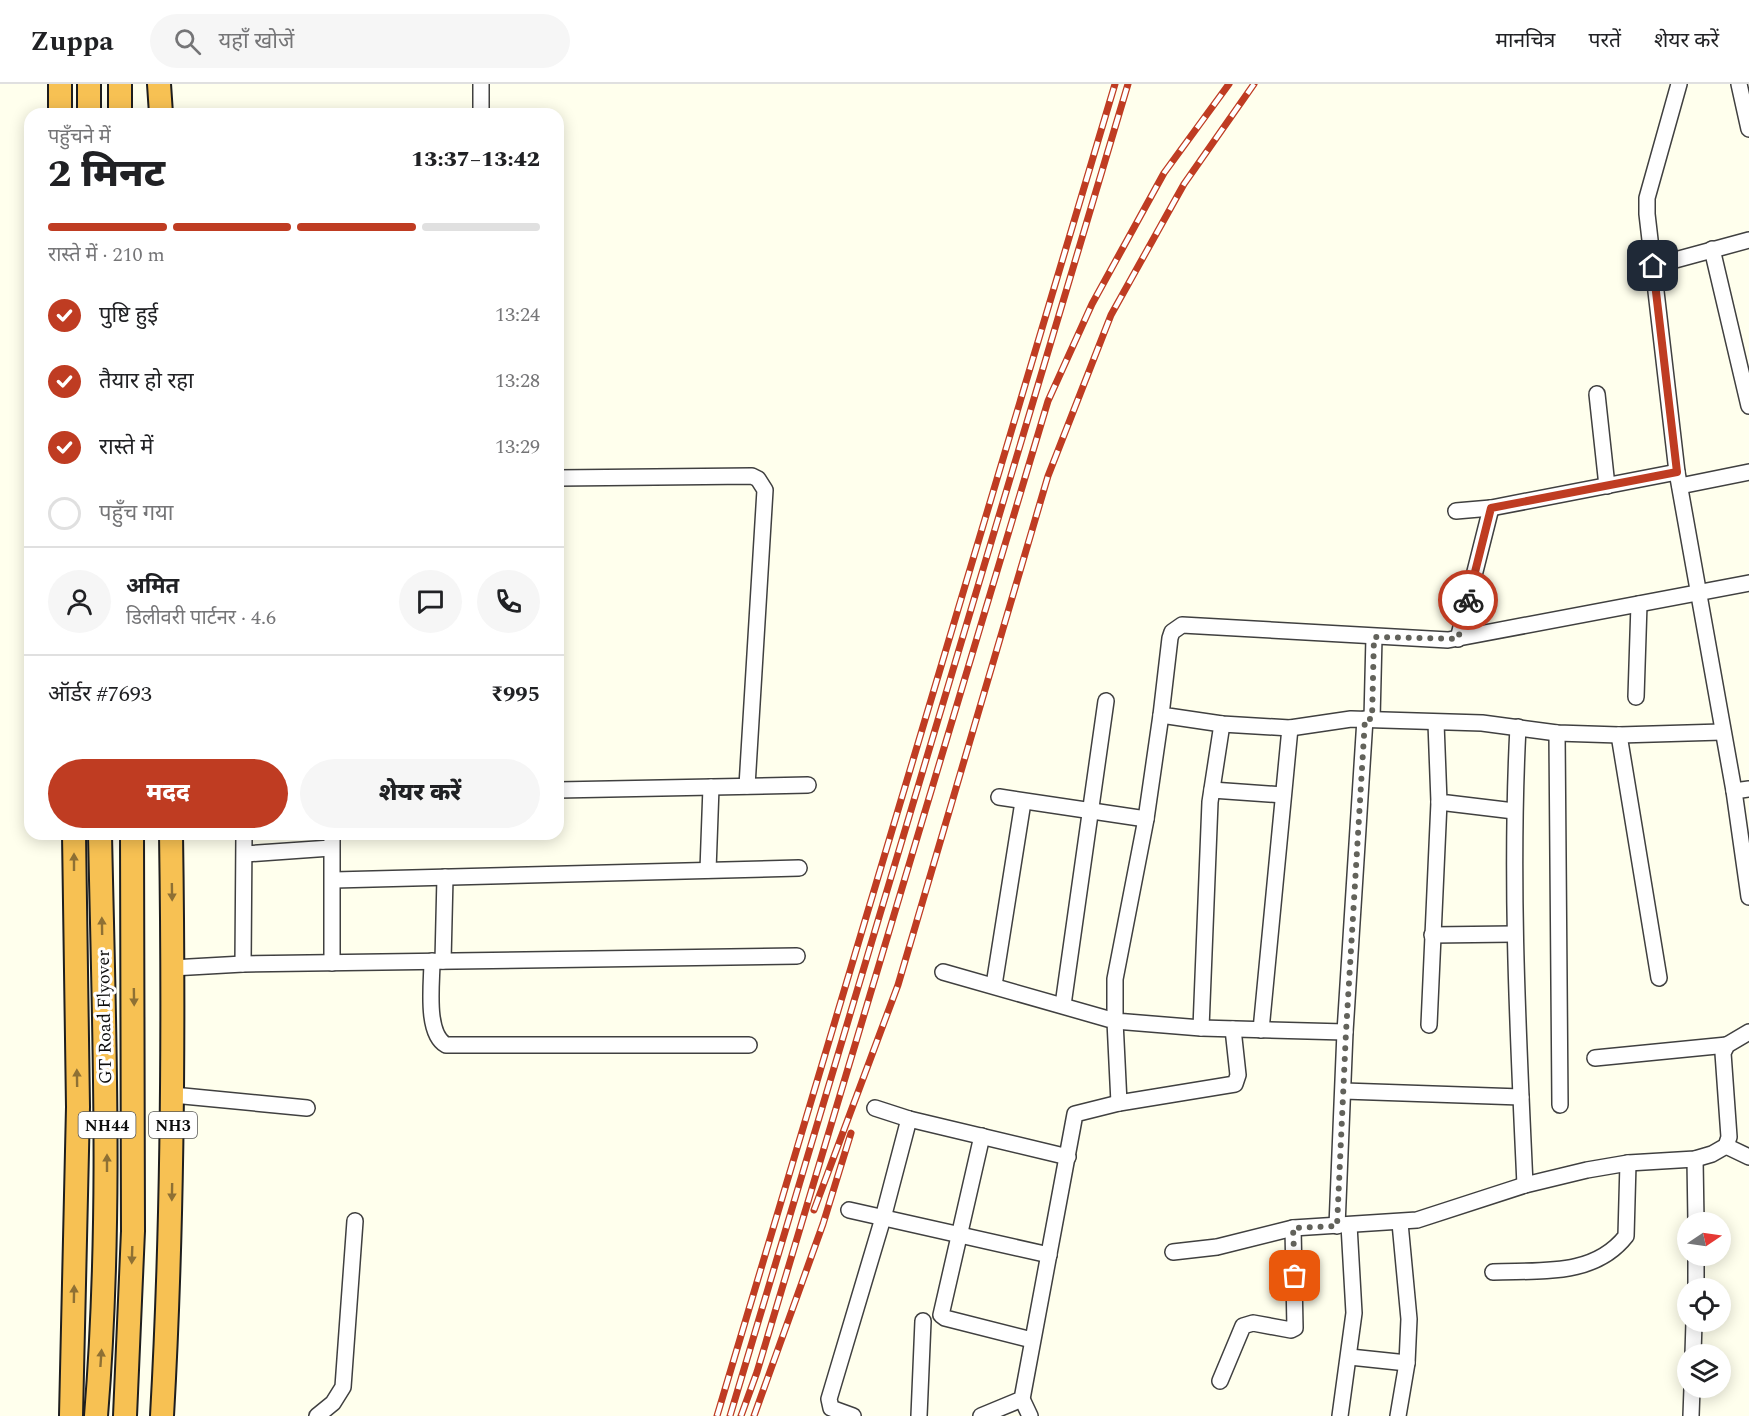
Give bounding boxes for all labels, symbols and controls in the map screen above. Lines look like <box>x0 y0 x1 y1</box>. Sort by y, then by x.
search box <box>150 14 570 68</box>
text: Zuppa <box>30 20 114 63</box>
icon: search <box>171 25 204 58</box>
text: यहाँ खोजें <box>219 25 294 58</box>
text: मानचित्र <box>1495 25 1555 57</box>
text: परतें <box>1588 25 1621 57</box>
text: शेयर करें <box>1654 25 1719 57</box>
text: पहुँचने में <box>48 122 111 152</box>
text: 13:37–13:42 <box>411 143 540 176</box>
text: 2 मिनट <box>48 145 165 204</box>
text: रास्ते में · 210 m <box>48 240 165 270</box>
pin <box>1627 240 1678 291</box>
icon: home <box>1636 249 1669 282</box>
icon: check <box>48 299 81 332</box>
text: पुष्टि हुई <box>99 299 158 332</box>
text: 13:24 <box>495 300 540 330</box>
icon: check <box>48 365 81 398</box>
text: तैयार हो रहा <box>99 365 194 398</box>
text: 13:28 <box>495 366 540 396</box>
icon: check <box>48 431 81 464</box>
text: रास्ते में <box>99 431 153 464</box>
text: 13:29 <box>495 432 540 462</box>
text: पहुँच गया <box>99 497 174 530</box>
button: person <box>48 570 111 633</box>
text: अमित <box>126 570 179 603</box>
button: chat <box>399 570 462 633</box>
button: phone <box>477 570 540 633</box>
courier <box>1438 570 1498 630</box>
icon: bike <box>1452 584 1485 617</box>
text: डिलीवरी पार्टनर · 4.6 <box>126 603 276 633</box>
text: ऑर्डर #7693 <box>48 678 152 711</box>
text: ₹995 <box>491 678 540 711</box>
button: मदद <box>48 759 288 828</box>
button: शेयर करें <box>300 759 540 828</box>
one-way arrow <box>69 852 79 871</box>
one-way arrow <box>167 883 176 902</box>
one-way arrow <box>98 916 107 935</box>
street label: GT Road Flyover <box>90 950 119 1084</box>
one-way arrow <box>129 988 139 1007</box>
one-way arrow <box>73 1068 82 1087</box>
road number: NH44 <box>78 1112 136 1138</box>
road number: NH3 <box>149 1112 197 1138</box>
one-way arrow <box>102 1153 112 1172</box>
one-way arrow <box>167 1183 176 1202</box>
north arrow <box>1677 1212 1731 1266</box>
map controls <box>1677 1212 1731 1398</box>
one-way arrow <box>127 1246 137 1265</box>
pin <box>1269 1250 1320 1301</box>
icon: bag <box>1278 1259 1311 1292</box>
button: locate <box>1677 1278 1731 1332</box>
one-way arrow <box>69 1284 79 1303</box>
button: layers <box>1677 1344 1731 1398</box>
one-way arrow <box>96 1348 106 1367</box>

